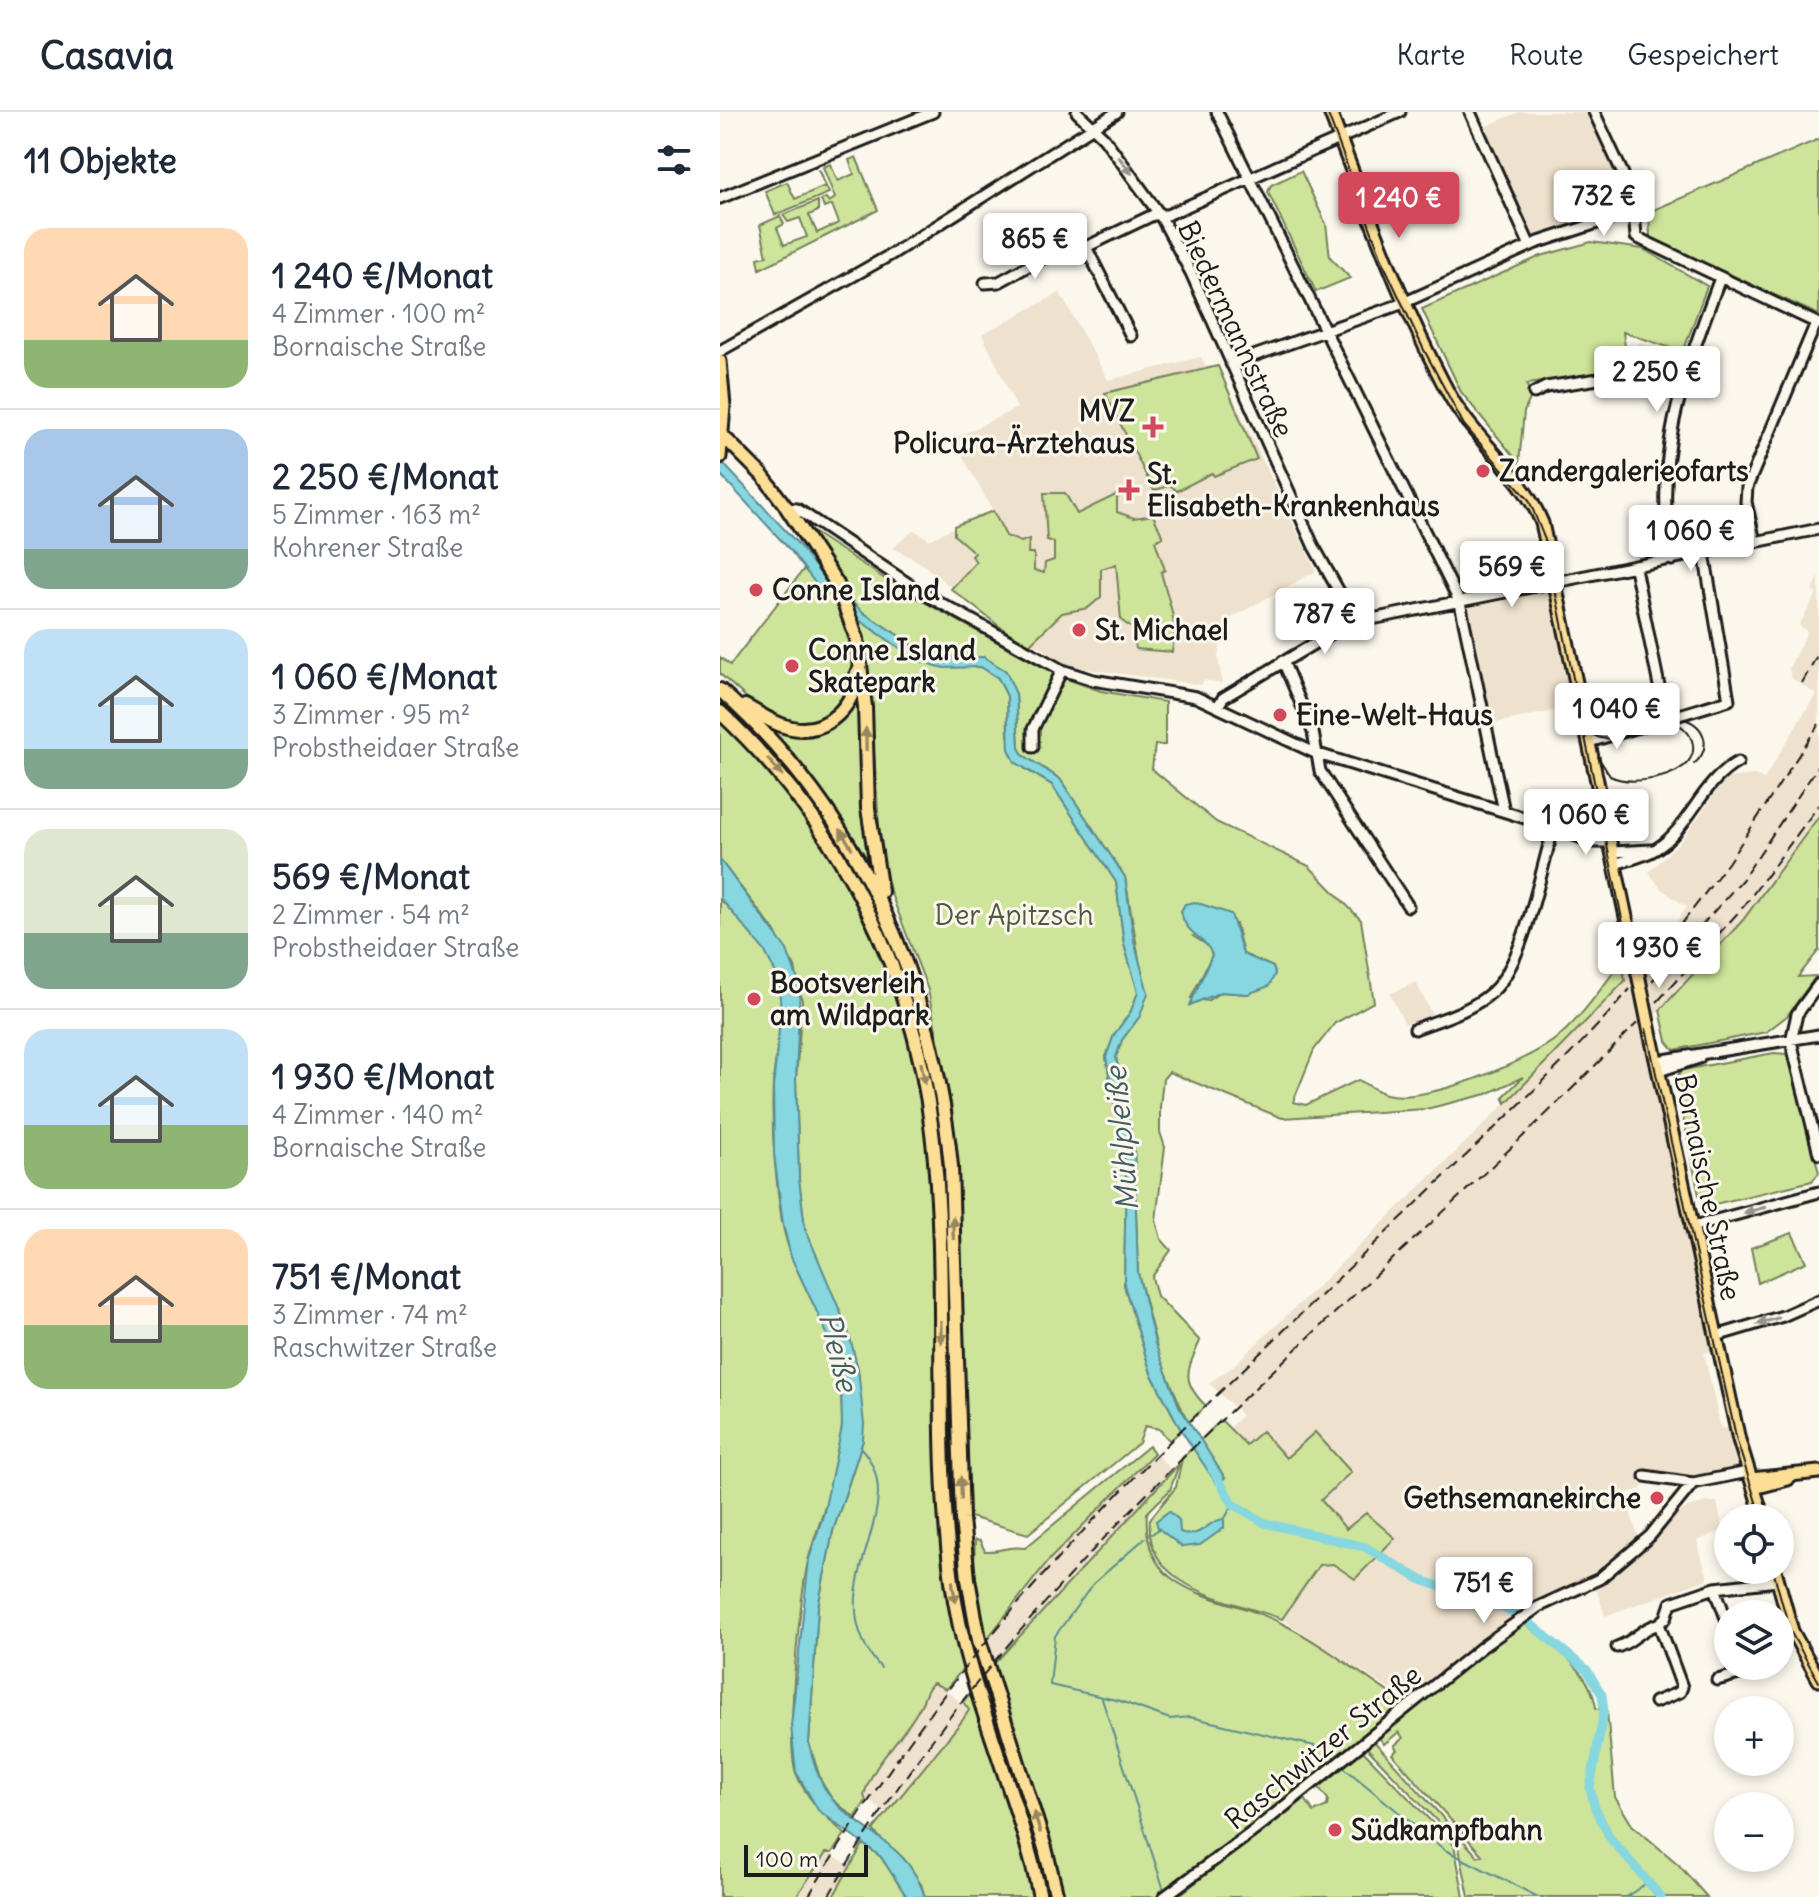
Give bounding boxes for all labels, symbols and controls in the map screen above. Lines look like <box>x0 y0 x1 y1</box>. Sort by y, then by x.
text: Casavia <box>40 32 174 79</box>
text: Karte <box>1397 37 1465 73</box>
text: Route <box>1509 37 1583 73</box>
text: Gespeichert <box>1627 37 1779 73</box>
icon: filters <box>652 138 696 182</box>
text: 11 Objekte <box>24 139 177 182</box>
one-way arrow <box>1117 155 1133 175</box>
pin: 732 € <box>1548 170 1660 238</box>
pin: 1 240 € <box>1325 172 1473 240</box>
text: 732 € <box>1572 179 1636 212</box>
text: 1 240 € <box>1356 181 1442 214</box>
pin: 865 € <box>979 213 1091 281</box>
street label: Biedermannstraße <box>1170 215 1302 443</box>
text: 865 € <box>1001 222 1069 255</box>
text: 1 240 €/Monat <box>272 254 493 297</box>
icon: home <box>88 260 184 356</box>
text: 4 Zimmer · 100 m² <box>272 297 485 330</box>
text: Bornaische Straße <box>272 330 486 363</box>
pin: 2 250 € <box>1583 346 1731 414</box>
text: 2 250 € <box>1612 355 1702 388</box>
place label: MVZ Policura-Ärztehaus <box>893 393 1135 461</box>
marker: MVZ Policura-Ärztehaus <box>1142 416 1164 438</box>
place label: Zandergalerieofarts <box>1499 453 1749 489</box>
text: 2 250 €/Monat <box>272 455 499 498</box>
place label: St. Elisabeth-Krankenhaus <box>1147 456 1440 524</box>
icon: home <box>88 461 184 557</box>
marker: Zandergalerieofarts <box>1474 462 1492 480</box>
marker: St. Elisabeth-Krankenhaus <box>1118 479 1140 501</box>
text: 5 Zimmer · 163 m² <box>272 498 481 531</box>
pin: 1 060 € <box>1617 505 1765 573</box>
text: 1 060 € <box>1647 514 1735 547</box>
text: Kohrener Straße <box>272 531 463 564</box>
pin: 569 € <box>1456 541 1568 609</box>
text: 569 € <box>1478 550 1546 583</box>
place label: Conne Island <box>772 572 940 608</box>
marker: Conne Island <box>747 581 765 599</box>
pin: 787 € <box>1269 588 1381 656</box>
text: 787 € <box>1293 597 1357 630</box>
place label: St. Michael <box>1095 612 1228 648</box>
marker: St. Michael <box>1070 621 1088 639</box>
place label: Conne Island Skatepark <box>808 632 976 700</box>
text: 1 060 €/Monat <box>272 655 497 698</box>
marker: Conne Island Skatepark <box>783 657 801 675</box>
icon: home <box>88 661 184 757</box>
pin: 1 040 € <box>1543 683 1691 751</box>
text: 1 040 € <box>1573 692 1661 725</box>
place label: Eine-Welt-Haus <box>1296 697 1493 733</box>
text: 3 Zimmer · 95 m² <box>272 698 471 731</box>
marker: Eine-Welt-Haus <box>1271 706 1289 724</box>
one-way arrow <box>860 726 872 751</box>
text: Probstheidaer Straße <box>272 731 519 764</box>
one-way arrow <box>765 758 783 777</box>
pin: 1 060 € <box>1512 789 1660 857</box>
text: 1 060 € <box>1542 798 1630 831</box>
one-way arrow <box>839 828 853 850</box>
text: 569 €/Monat <box>272 855 470 898</box>
icon: home <box>88 861 184 957</box>
park label: Der Apitzsch <box>934 897 1094 933</box>
text: 2 Zimmer · 54 m² <box>272 898 470 931</box>
pin: 1 930 € <box>1585 922 1733 990</box>
text: Probstheidaer Straße <box>272 931 519 964</box>
text: 1 930 € <box>1616 931 1702 964</box>
place label: Bootsverleih am Wildpark <box>770 965 929 1033</box>
marker: Bootsverleih am Wildpark <box>745 990 763 1008</box>
text: 1 930 €/Monat <box>272 1055 494 1098</box>
icon: home <box>88 1061 184 1157</box>
one-way arrow <box>917 1061 930 1086</box>
water label: Mühlpleiße <box>1096 1063 1146 1213</box>
street label: Bornaische Straße <box>1666 1070 1750 1304</box>
text: 4 Zimmer · 140 m² <box>272 1098 483 1131</box>
text: Bornaische Straße <box>272 1131 486 1164</box>
one-way arrow <box>1743 1205 1768 1217</box>
one-way arrow <box>947 1215 960 1240</box>
text: 751 €/Monat <box>272 1255 461 1298</box>
icon: home <box>88 1261 184 1357</box>
text: 3 Zimmer · 74 m² <box>272 1298 468 1331</box>
water label: Pleiße <box>811 1308 868 1397</box>
one-way arrow <box>1756 1315 1780 1328</box>
one-way arrow <box>934 1320 947 1346</box>
text: Raschwitzer Straße <box>272 1331 497 1364</box>
one-way arrow <box>955 1475 968 1500</box>
place label: Gethsemanekirche <box>1403 1480 1641 1516</box>
marker: Gethsemanekirche <box>1648 1489 1666 1507</box>
map controls <box>1714 1504 1794 1872</box>
button: locate <box>1714 1504 1794 1584</box>
pin: 751 € <box>1428 1557 1540 1625</box>
text: 751 € <box>1454 1566 1514 1599</box>
one-way arrow <box>948 1580 960 1605</box>
button: layers <box>1714 1600 1794 1680</box>
street label: Raschwitzer Straße <box>1218 1657 1428 1837</box>
button: + <box>1714 1696 1794 1776</box>
button: − <box>1714 1792 1794 1872</box>
one-way arrow <box>1030 1809 1043 1833</box>
place label: Südkampfbahn <box>1351 1812 1543 1848</box>
marker: Südkampfbahn <box>1326 1821 1344 1839</box>
scale bar <box>744 1841 868 1877</box>
text: 100 m <box>756 1845 818 1873</box>

